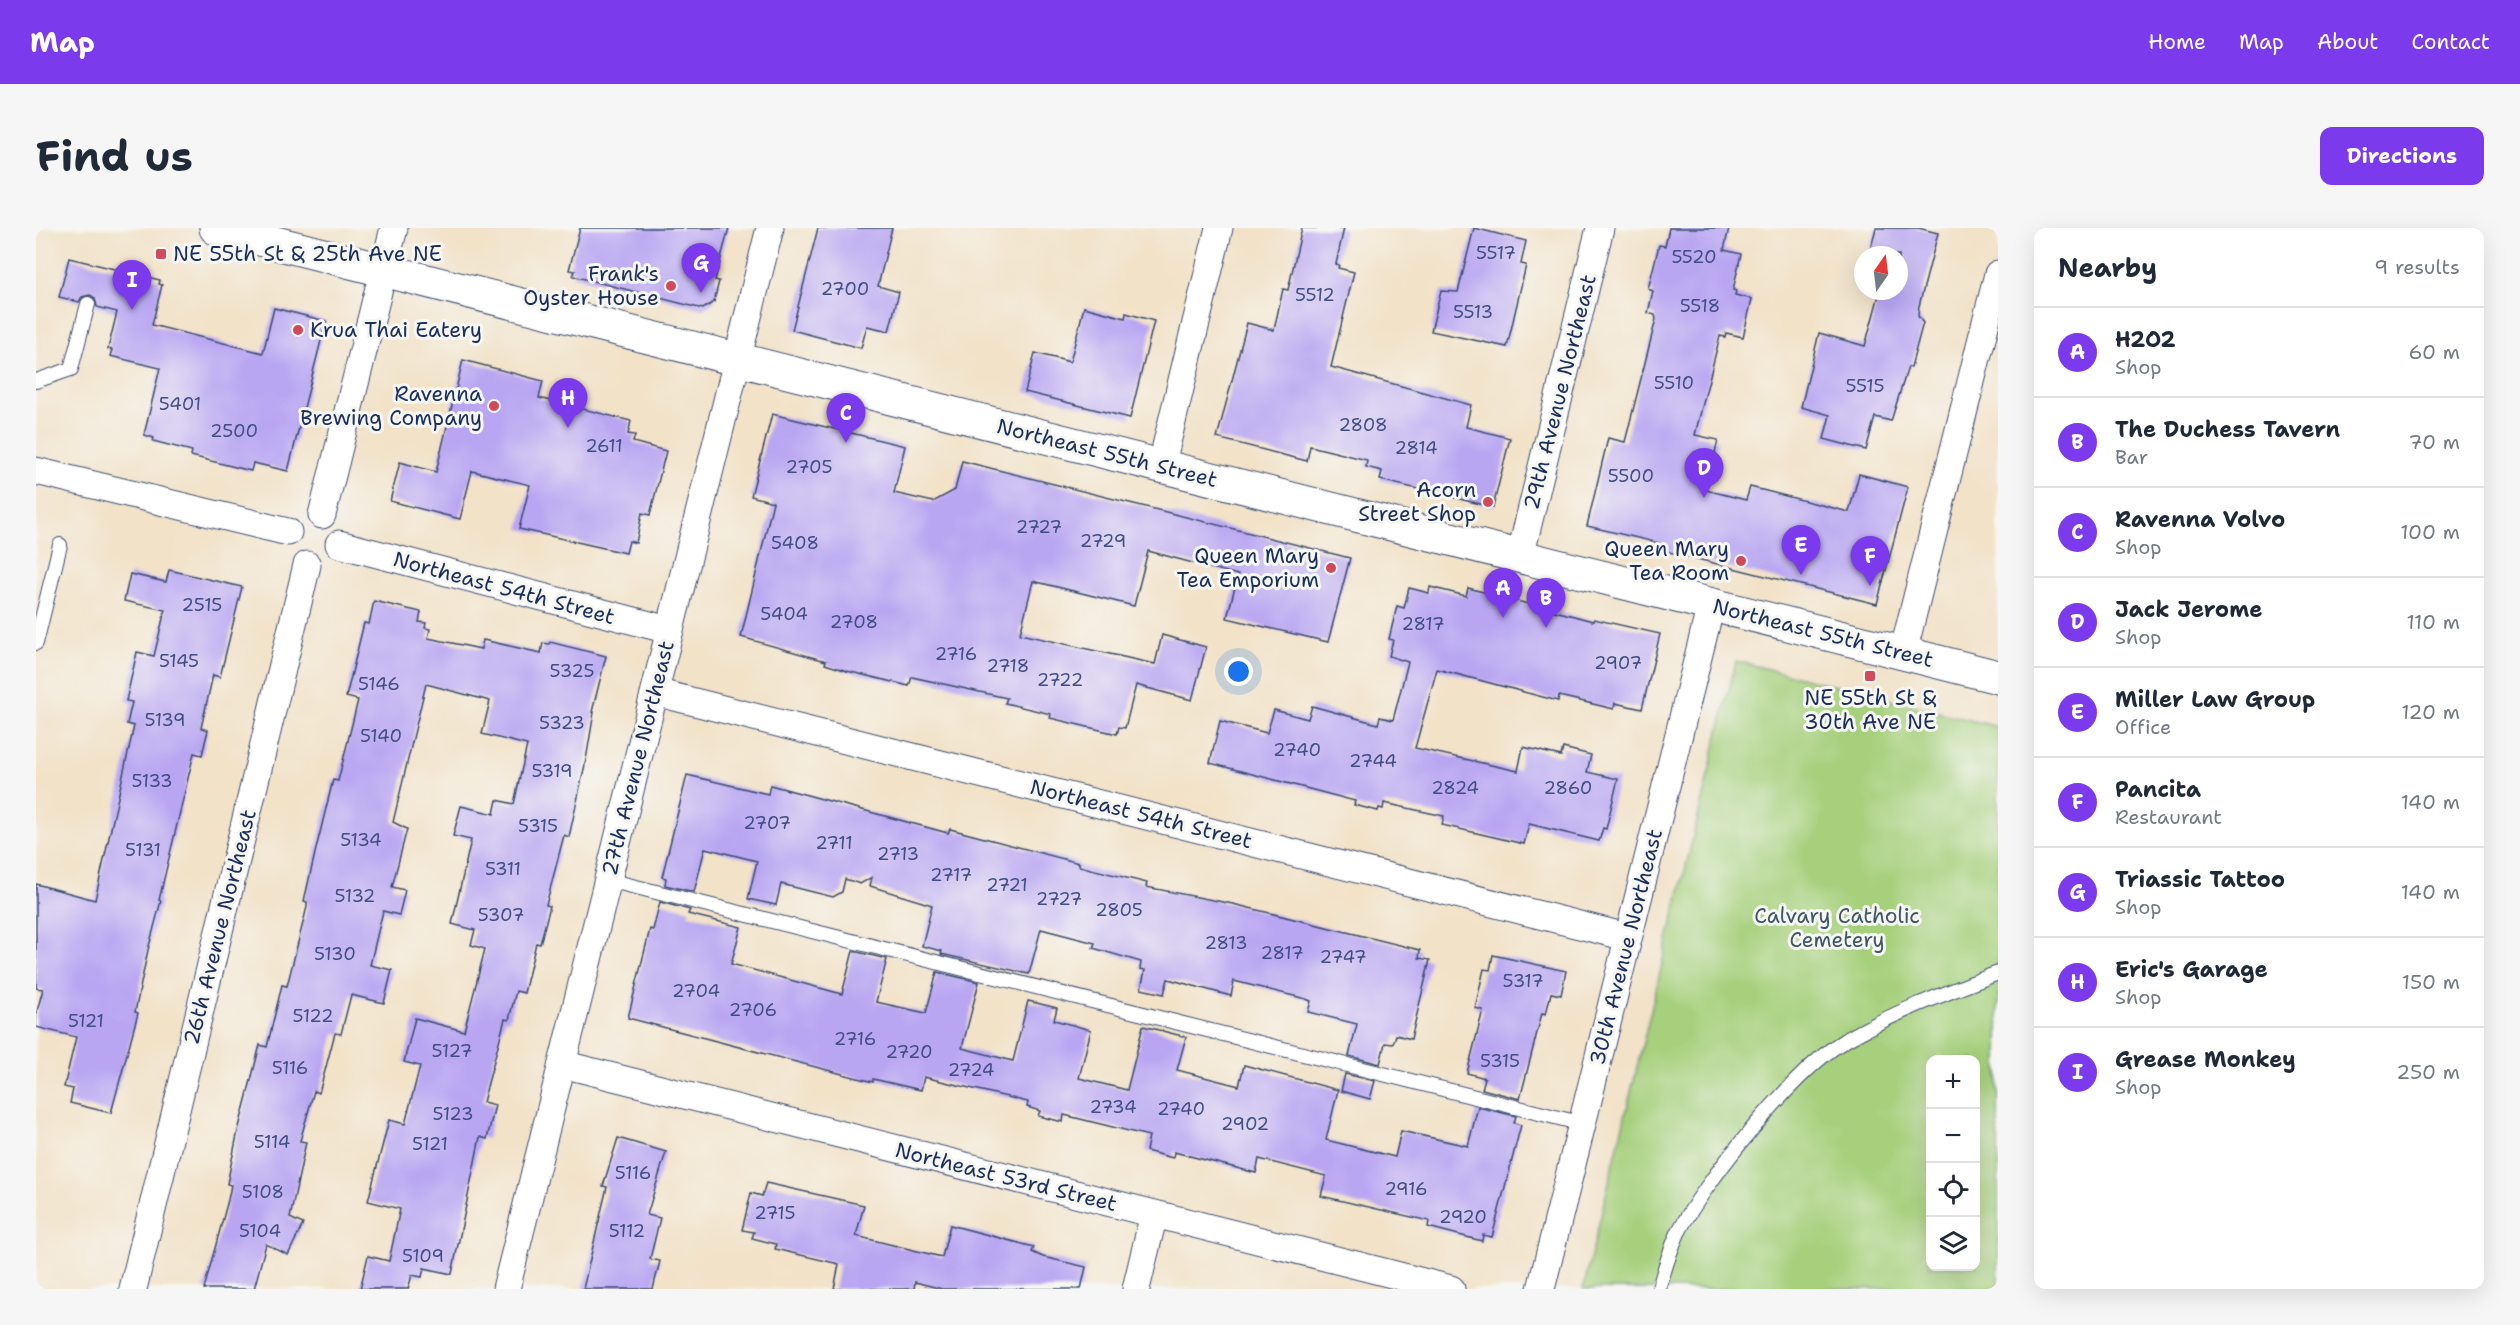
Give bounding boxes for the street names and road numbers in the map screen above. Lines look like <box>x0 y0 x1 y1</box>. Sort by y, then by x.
street label: 29th Avenue Northeast <box>1517 271 1603 513</box>
street label: Northeast 55th Street <box>994 412 1220 494</box>
street label: Northeast 54th Street <box>390 545 618 631</box>
street label: Northeast 55th Street <box>1710 592 1936 674</box>
street label: 27th Avenue Northeast <box>595 638 681 878</box>
street label: Northeast 54th Street <box>1027 773 1255 855</box>
street label: 26th Avenue Northeast <box>177 806 263 1048</box>
street label: 30th Avenue Northeast <box>1583 826 1669 1068</box>
street label: Northeast 53rd Street <box>892 1136 1120 1218</box>

